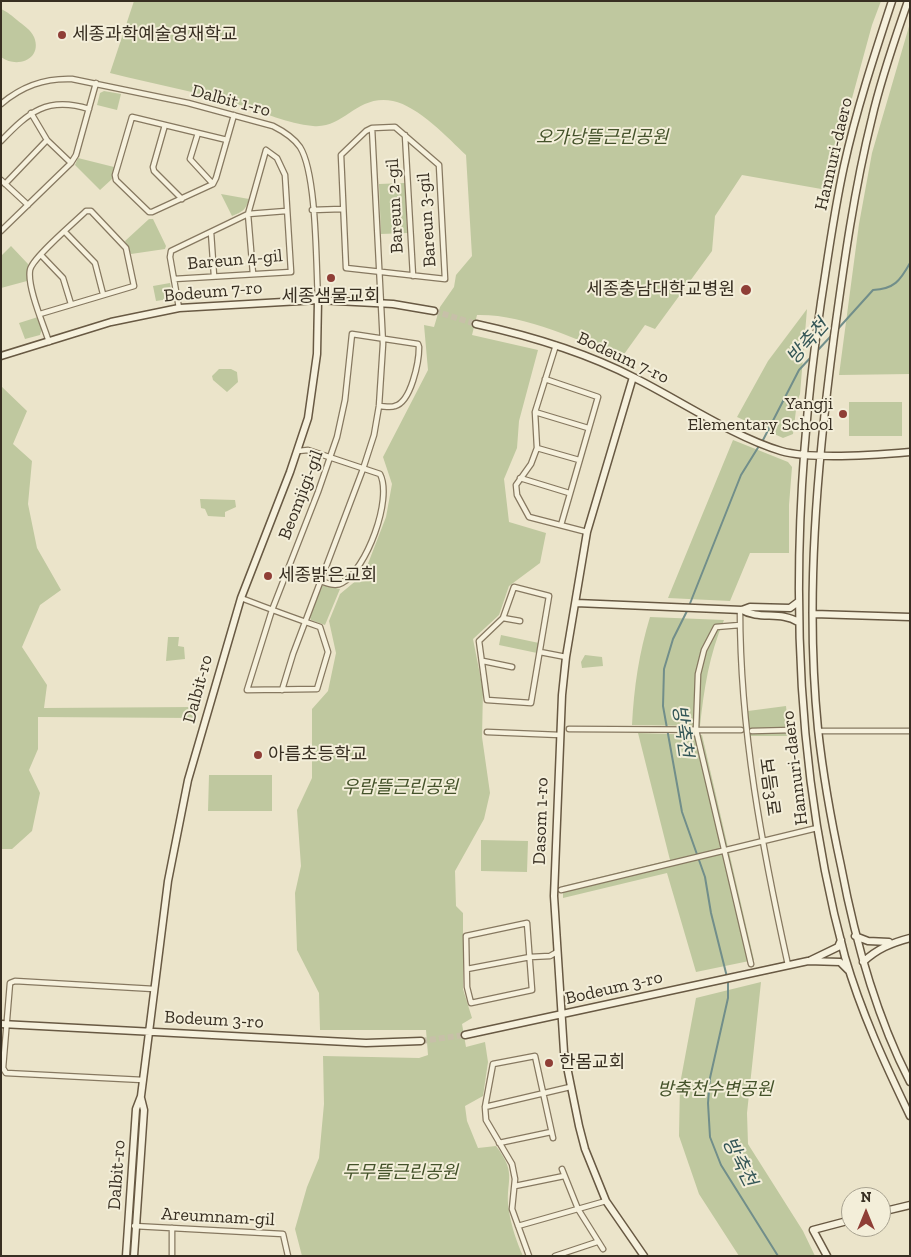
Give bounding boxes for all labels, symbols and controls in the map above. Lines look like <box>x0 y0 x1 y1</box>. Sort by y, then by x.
place label: 세종과학예술영재학교 <box>72 24 238 46</box>
marker: 세종과학예술영재학교 <box>56 29 68 41</box>
street label: Dalbit 1-ro <box>189 80 273 122</box>
street label: Hannuri-daero <box>811 95 857 213</box>
park label: 오가낭뜰근린공원 <box>536 127 668 149</box>
street label: Bareun 2-gil <box>382 158 408 254</box>
street label: Bareun 3-gil <box>413 172 441 268</box>
street label: Bareun 4-gil <box>186 245 284 275</box>
marker: 세종샘물교회 <box>325 272 337 284</box>
street label: Bodeum 7-ro <box>163 277 263 307</box>
place label: 세종충남대학교병원 <box>586 279 735 301</box>
marker: 세종충남대학교병원 <box>739 283 753 297</box>
place label: 세종샘물교회 <box>281 286 381 308</box>
water label: 방축천 <box>782 315 834 369</box>
street label: Bodeum 7-ro <box>574 327 672 389</box>
place label: Yangji Elementary School <box>687 393 833 436</box>
marker: Yangji Elementary School <box>837 408 849 420</box>
street label: Beomjigi-gil <box>274 447 328 543</box>
place label: 세종밝은교회 <box>278 565 377 587</box>
marker: 세종밝은교회 <box>262 570 274 582</box>
street label: Dalbit-ro <box>178 652 218 726</box>
water label: 방축천 <box>667 703 697 759</box>
street label: Hannuri-daero <box>777 709 813 827</box>
place label: 아름초등학교 <box>268 744 367 766</box>
marker: 아름초등학교 <box>252 749 264 761</box>
street label: 보듬3로 <box>754 757 784 817</box>
park label: 우람뜰근린공원 <box>342 777 458 799</box>
street label: Dasom 1-ro <box>529 777 553 865</box>
street label: Bodeum 3-ro <box>563 966 665 1010</box>
street label: Bodeum 3-ro <box>164 1007 264 1033</box>
place label: 한몸교회 <box>559 1052 625 1074</box>
marker: 한몸교회 <box>543 1057 555 1069</box>
park label: 방축천수변공원 <box>657 1079 773 1101</box>
water label: 방축천 <box>717 1133 761 1191</box>
street label: Dalbit-ro <box>104 1139 130 1211</box>
park label: 두무뜰근린공원 <box>342 1162 458 1184</box>
north arrow <box>841 1187 891 1237</box>
text: N <box>861 1189 871 1206</box>
street label: Areumnam-gil <box>161 1203 275 1231</box>

